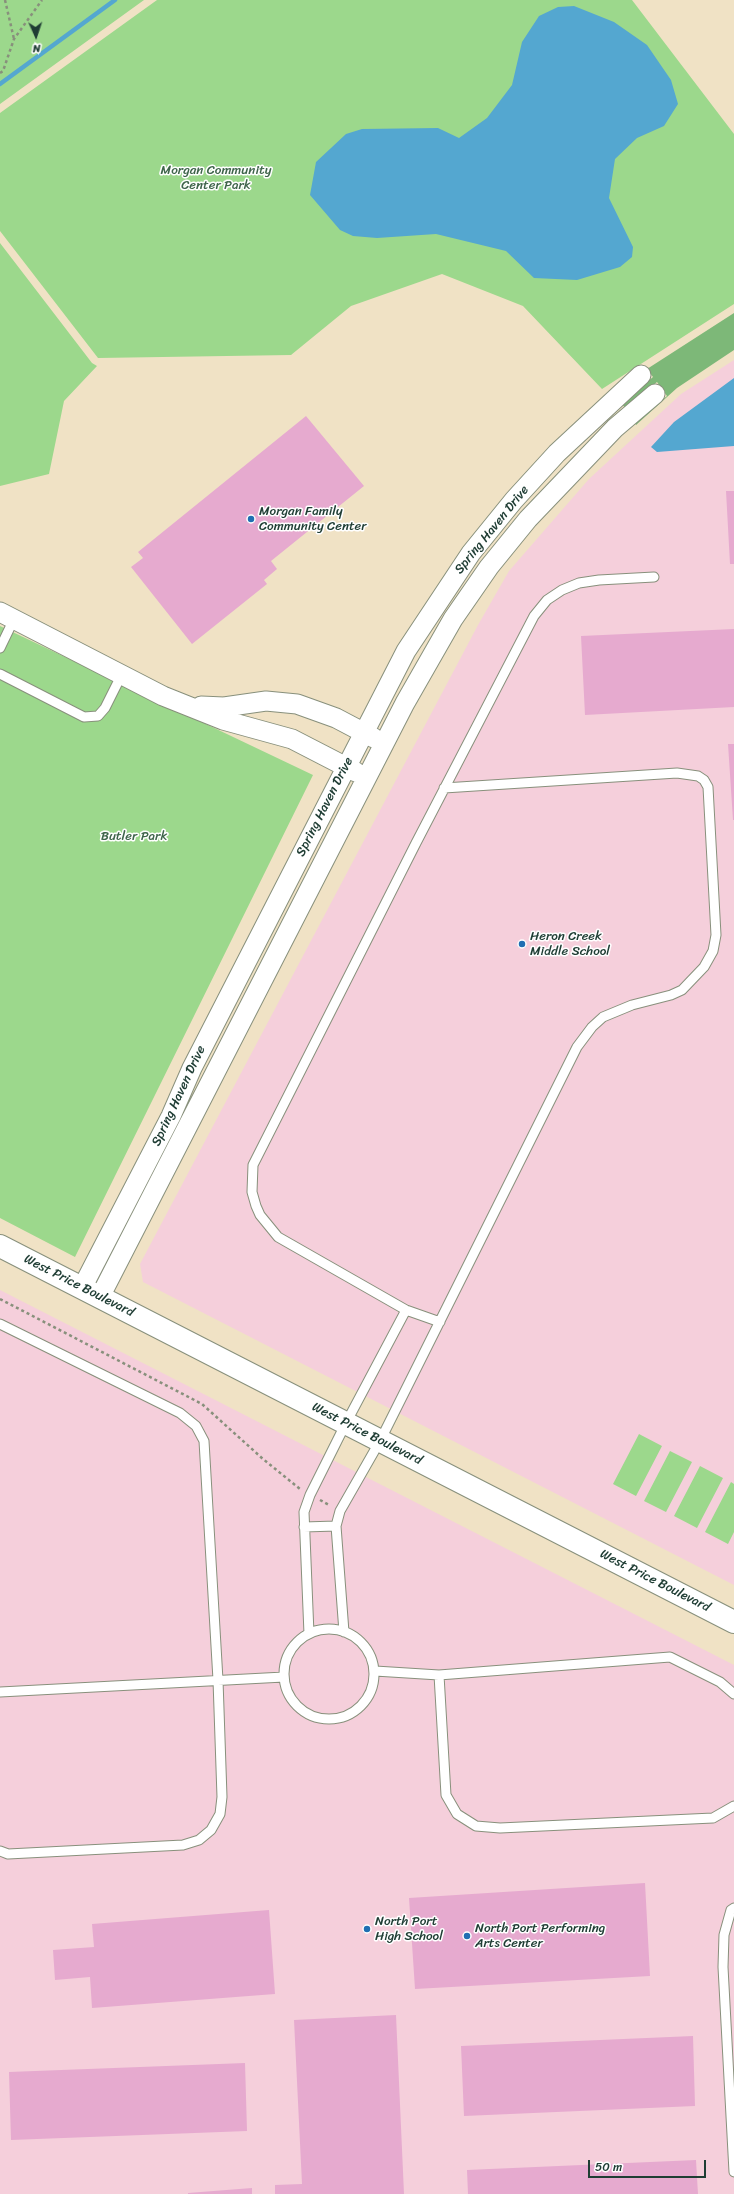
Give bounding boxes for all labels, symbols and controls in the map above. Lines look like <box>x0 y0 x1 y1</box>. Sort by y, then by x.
north arrow <box>16 16 56 56</box>
text: N <box>32 39 41 58</box>
park label: Morgan Community Center Park <box>161 163 271 194</box>
street label: Spring Haven Drive <box>452 483 532 577</box>
place label: Morgan Family Community Center <box>259 504 367 535</box>
marker: Morgan Family Community Center <box>246 514 256 524</box>
street label: Spring Haven Drive <box>293 755 357 859</box>
park label: Butler Park <box>101 829 167 845</box>
place label: Heron Creek Middle School <box>530 929 610 960</box>
marker: Heron Creek Middle School <box>517 939 527 949</box>
street label: Spring Haven Drive <box>149 1043 209 1149</box>
street label: West Price Boulevard <box>21 1251 137 1321</box>
street label: West Price Boulevard <box>309 1399 425 1469</box>
street label: West Price Boulevard <box>597 1546 713 1616</box>
place label: North Port High School <box>375 1914 443 1945</box>
place label: North Port Performing Arts Center <box>475 1921 605 1952</box>
marker: North Port High School <box>362 1924 372 1934</box>
marker: North Port Performing Arts Center <box>462 1931 472 1941</box>
scale bar <box>590 2152 708 2178</box>
text: 50 m <box>595 2156 622 2178</box>

